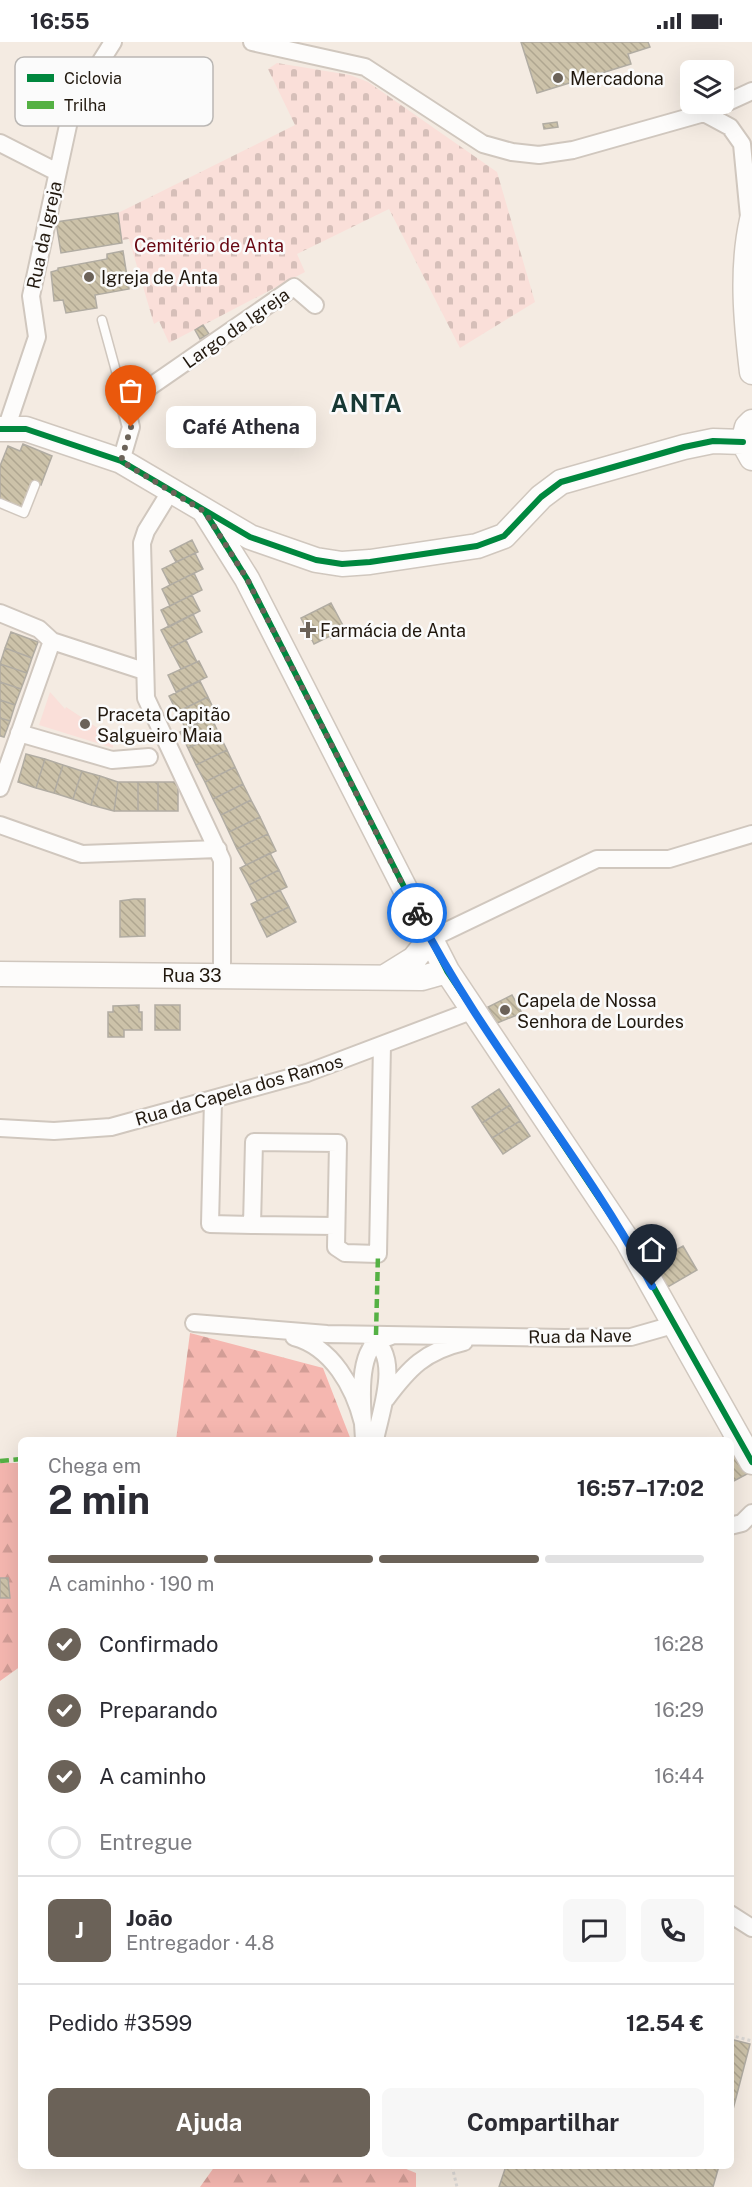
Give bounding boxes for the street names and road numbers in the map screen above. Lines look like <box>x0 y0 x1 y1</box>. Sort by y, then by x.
street label: Rua da Igreja <box>22 179 66 291</box>
street label: Largo da Igreja <box>179 284 293 372</box>
street label: Rua 33 <box>162 965 222 986</box>
street label: Rua da Capela dos Ramos <box>133 1050 345 1130</box>
street label: Rua da Nave <box>528 1325 632 1347</box>

